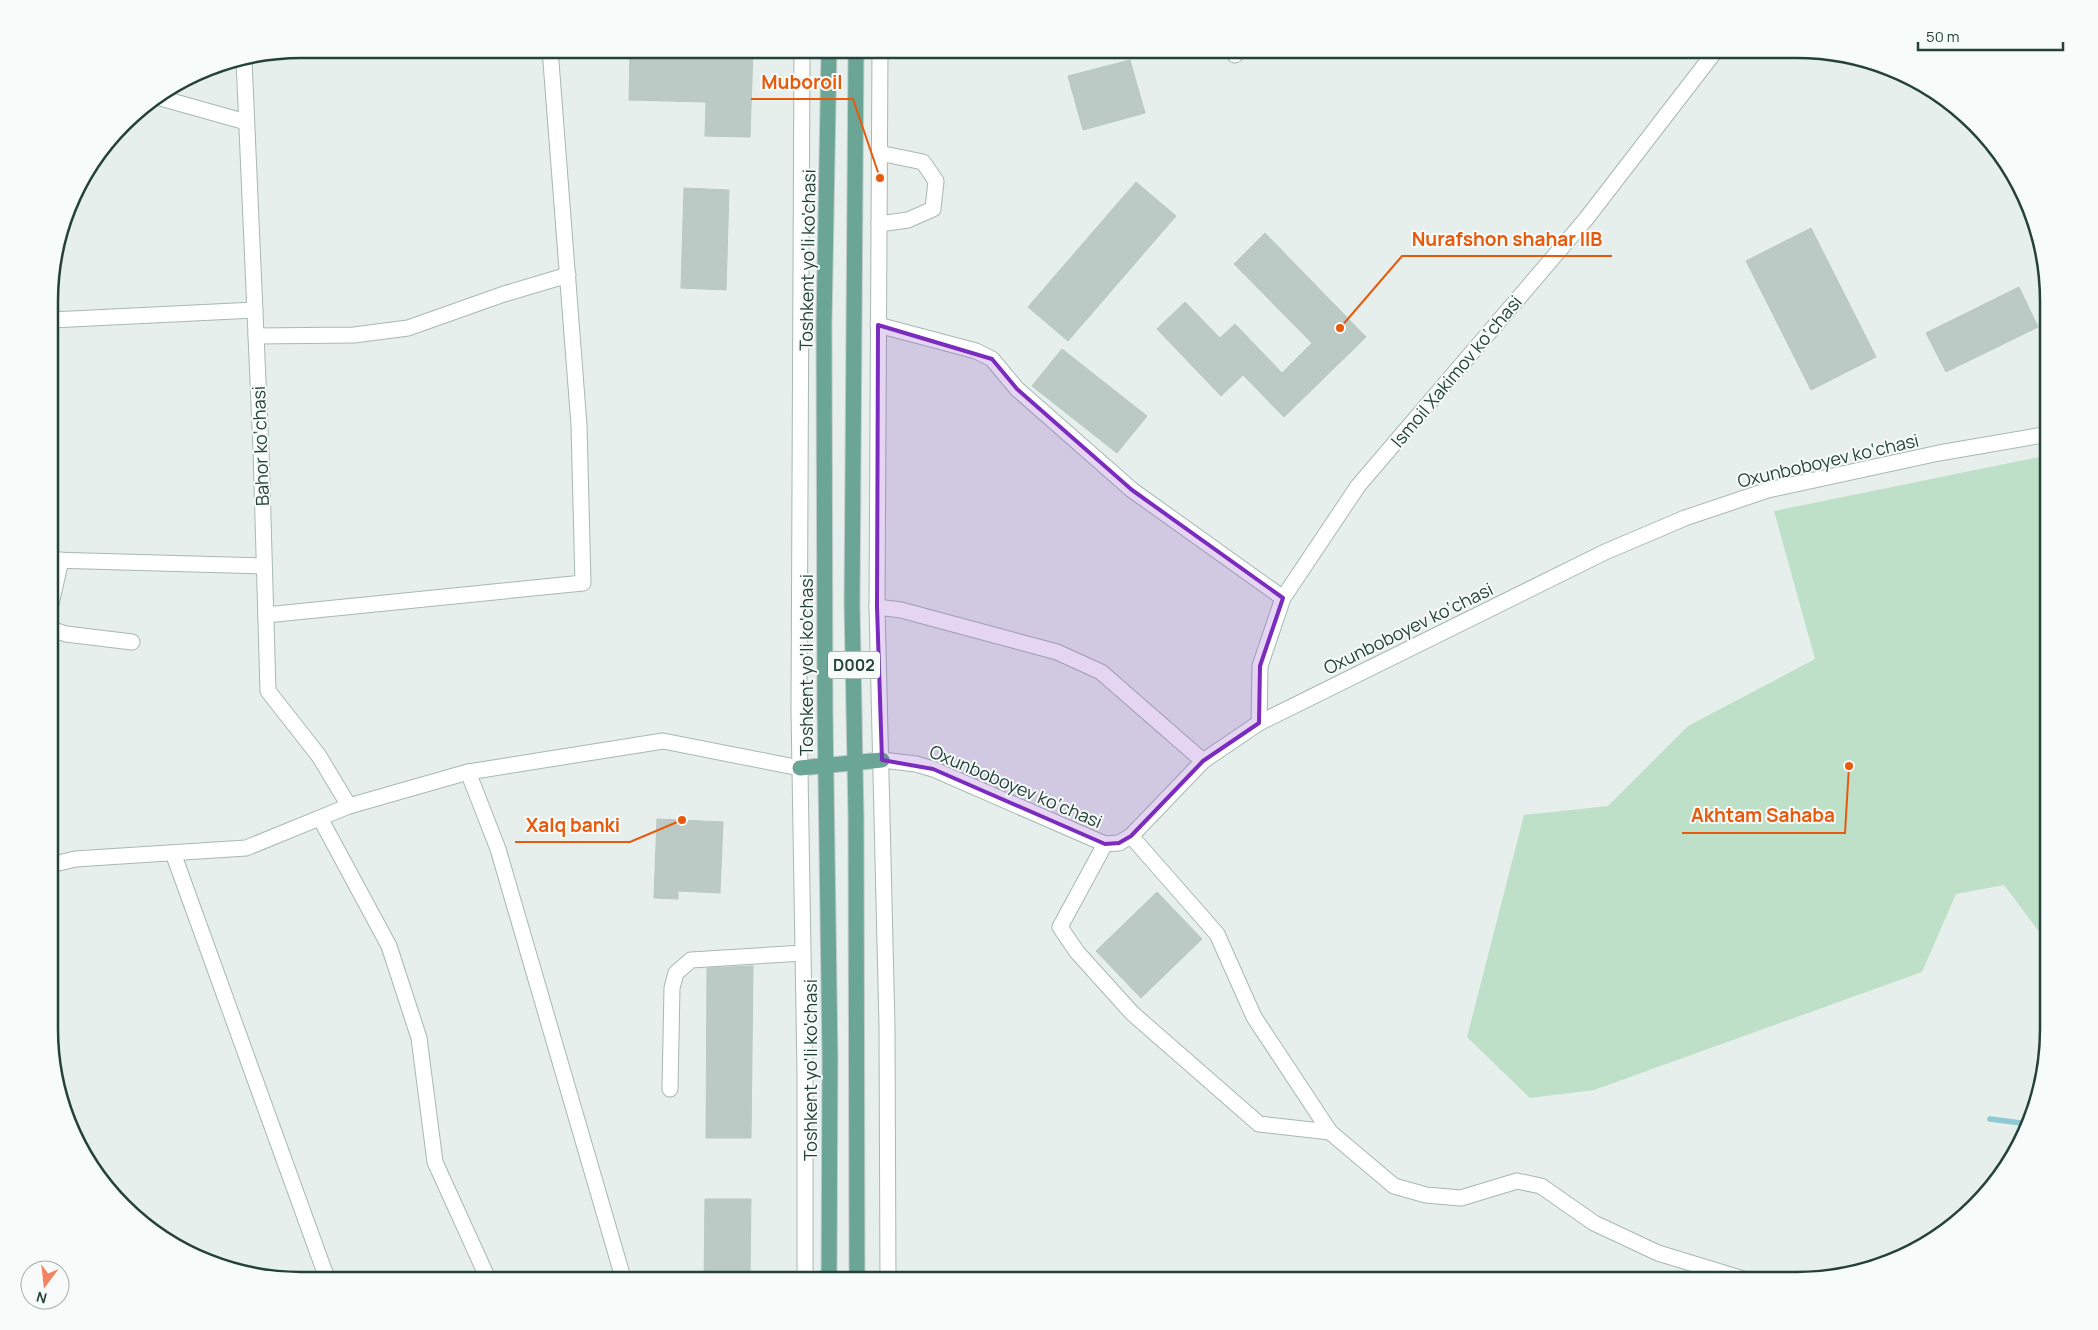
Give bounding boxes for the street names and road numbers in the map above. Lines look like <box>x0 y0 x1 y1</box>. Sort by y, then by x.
street label: Toshkent yo'li ko'chasi <box>793 169 821 351</box>
street label: Ismoil Xakimov ko‘chasi <box>1385 290 1527 452</box>
street label: Bahor ko‘chasi <box>246 386 274 506</box>
street label: Oxunboboyev ko‘chasi <box>1735 427 1921 493</box>
street label: Toshkent yo'li ko'chasi <box>794 574 818 756</box>
street label: Oxunboboyev ko‘chasi <box>1319 577 1497 679</box>
road number: D002 <box>828 652 880 678</box>
street label: Oxunboboyev ko‘chasi <box>926 739 1106 833</box>
street label: Toshkent yo'li ko'chasi <box>798 979 822 1161</box>

